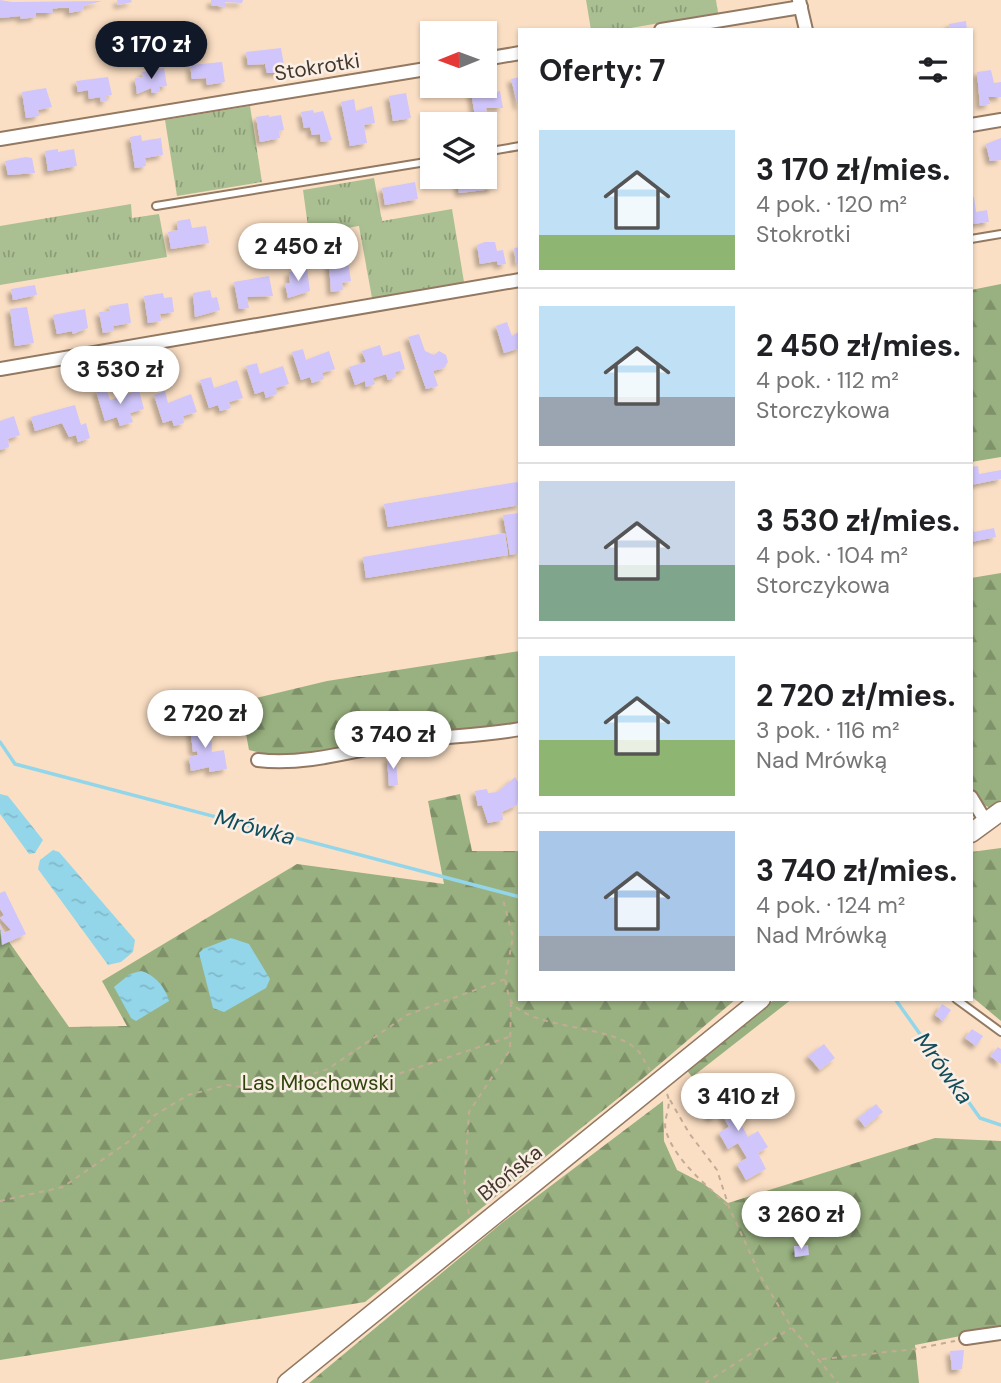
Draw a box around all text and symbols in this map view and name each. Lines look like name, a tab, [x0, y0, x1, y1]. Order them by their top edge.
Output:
north arrow	[420, 21, 497, 98]
map controls	[420, 21, 497, 189]
pin: 3 170 zł	[79, 22, 223, 81]
text: 3 170 zł	[111, 29, 191, 59]
street label: Stokrotki	[272, 46, 362, 88]
text: Oferty: 7	[539, 51, 665, 90]
icon: filters	[914, 51, 952, 89]
button: layers	[420, 112, 497, 189]
text: 3 170 zł/mies.	[756, 150, 950, 189]
icon: home	[595, 158, 679, 242]
text: 4 pok. · 120 m²	[756, 189, 907, 219]
text: Stokrotki	[756, 219, 851, 249]
pin: 2 450 zł	[226, 224, 370, 283]
text: 2 450 zł	[254, 231, 342, 261]
text: 2 450 zł/mies.	[756, 326, 961, 365]
icon: home	[595, 334, 679, 418]
pin: 3 530 zł	[48, 346, 192, 406]
text: 3 530 zł	[76, 354, 164, 384]
text: 4 pok. · 112 m²	[756, 365, 899, 395]
text: Storczykowa	[756, 395, 890, 425]
text: 3 530 zł/mies.	[756, 501, 960, 540]
icon: home	[595, 509, 679, 593]
text: 4 pok. · 104 m²	[756, 540, 908, 570]
text: Storczykowa	[756, 570, 890, 600]
text: 2 720 zł/mies.	[756, 676, 955, 715]
icon: home	[595, 684, 679, 768]
pin: 2 720 zł	[133, 690, 277, 750]
text: 2 720 zł	[163, 698, 247, 728]
pin: 3 740 zł	[321, 712, 465, 771]
text: 3 pok. · 116 m²	[756, 715, 900, 745]
text: 3 740 zł	[351, 719, 436, 749]
text: Nad Mrówką	[756, 745, 887, 775]
water label: Mrówka	[211, 802, 299, 852]
text: 3 740 zł/mies.	[756, 851, 957, 890]
icon: home	[595, 859, 679, 943]
text: 4 pok. · 124 m²	[756, 890, 905, 920]
text: Nad Mrówką	[756, 920, 887, 950]
water label: Mrówka	[908, 1026, 980, 1110]
park label: Las Młochowski	[242, 1069, 394, 1097]
pin: 3 410 zł	[666, 1074, 810, 1133]
text: 3 410 zł	[697, 1081, 779, 1111]
street label: Błońska	[472, 1139, 548, 1207]
pin: 3 260 zł	[729, 1192, 873, 1251]
text: 3 260 zł	[758, 1199, 844, 1229]

